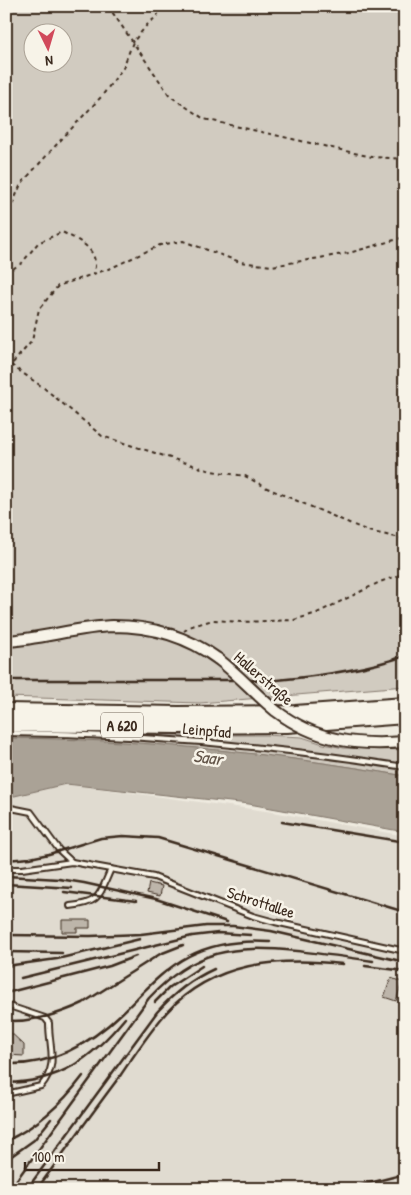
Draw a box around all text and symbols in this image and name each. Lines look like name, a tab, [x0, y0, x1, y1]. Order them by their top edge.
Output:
north arrow	[22, 22, 72, 72]
text: N	[44, 52, 54, 71]
street label: Hallerstraße	[230, 646, 299, 710]
road number: A 620	[101, 712, 143, 738]
street label: Leinpfad	[182, 717, 232, 743]
water label: Saar	[192, 743, 226, 771]
street label: Schrottallee	[224, 881, 298, 923]
scale bar	[25, 1140, 159, 1172]
text: 100 m	[32, 1146, 65, 1167]

